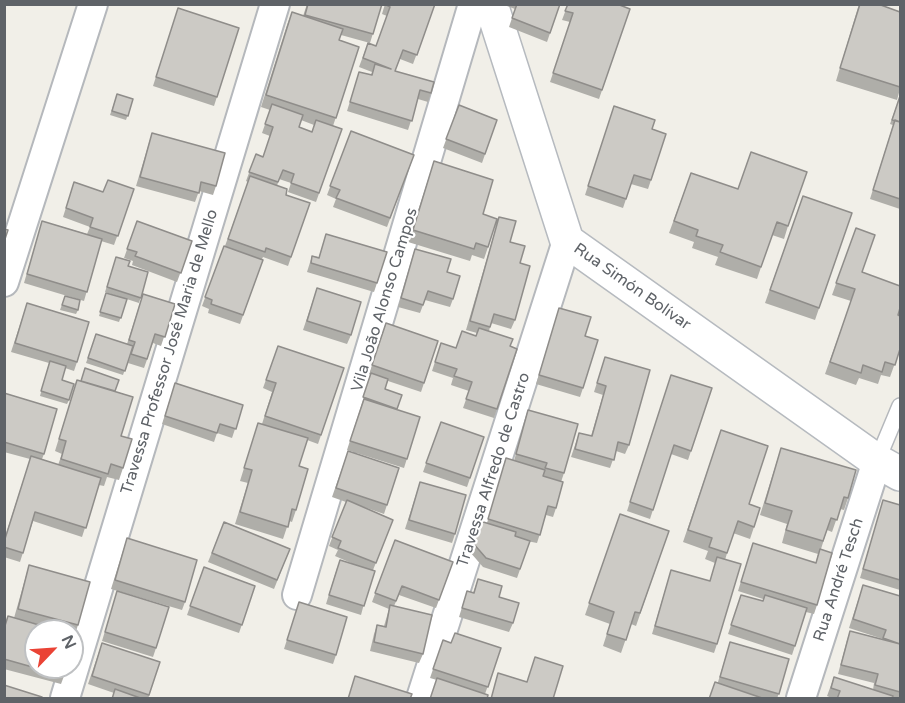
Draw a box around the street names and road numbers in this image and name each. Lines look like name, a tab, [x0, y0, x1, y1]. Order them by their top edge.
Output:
street label: Vila João Alonso Campos	[348, 206, 422, 394]
street label: Travessa Professor José Maria de Mello	[117, 207, 223, 497]
street label: Rua Simón Bolívar	[570, 239, 694, 335]
street label: Travessa Alfredo de Castro	[453, 370, 535, 570]
street label: Rua André Tesch	[810, 516, 868, 644]

